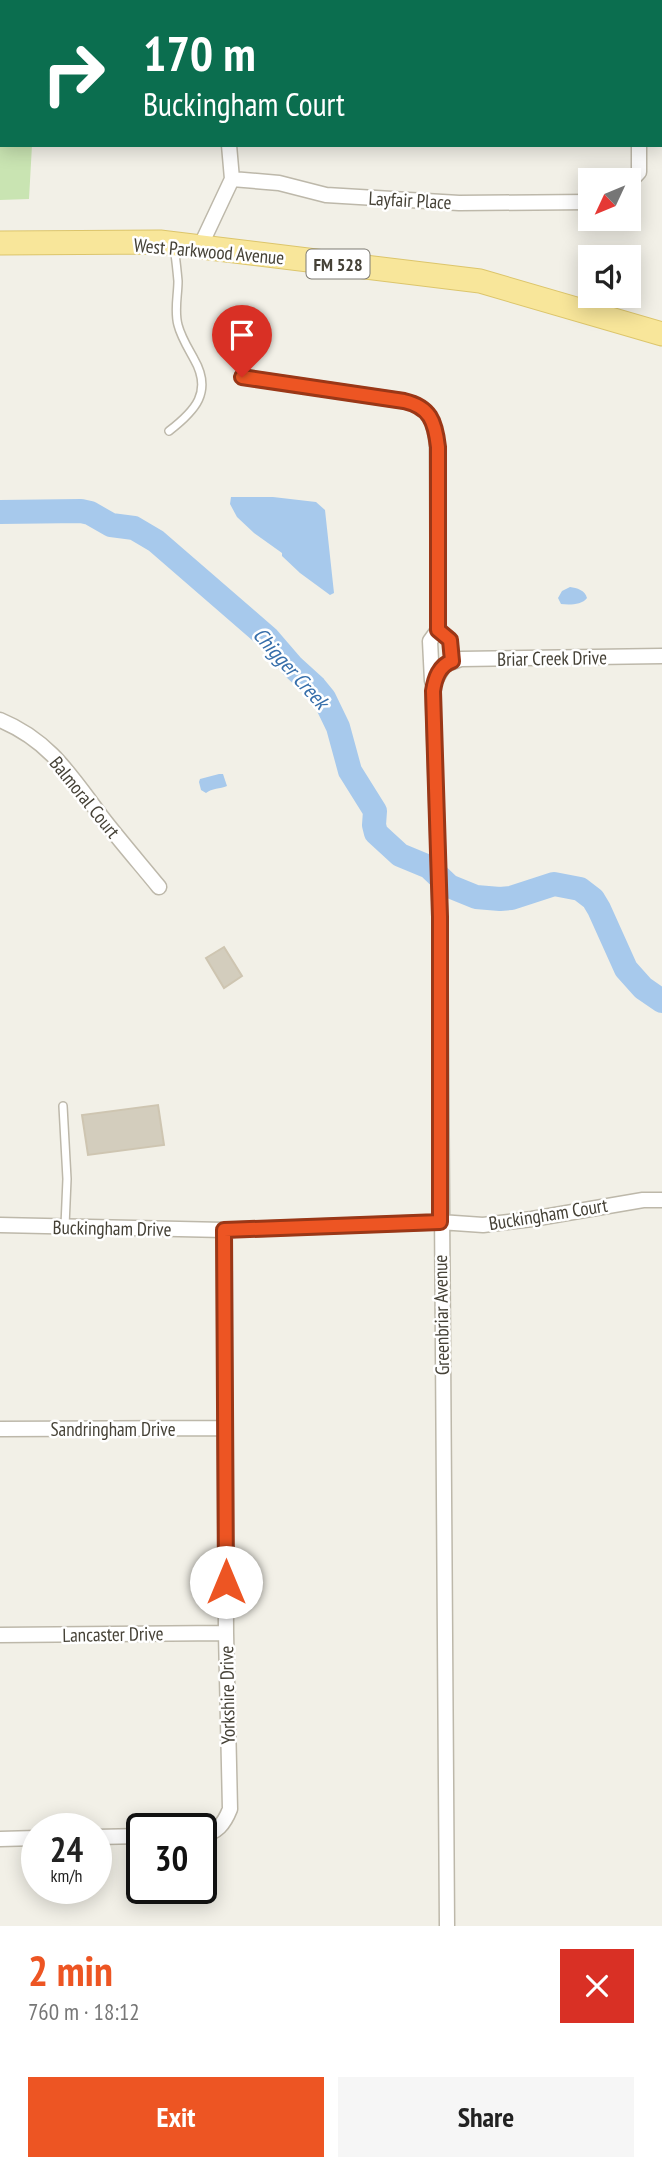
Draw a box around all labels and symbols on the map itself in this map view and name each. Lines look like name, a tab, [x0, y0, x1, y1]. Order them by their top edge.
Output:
north arrow	[578, 168, 640, 231]
street label: Layfair Place	[368, 186, 452, 214]
street label: West Parkwood Avenue	[133, 232, 285, 270]
road number: FM 528	[306, 250, 370, 278]
pin	[212, 305, 272, 377]
water label: Chigger Creek	[247, 621, 337, 717]
street label: Briar Creek Drive	[497, 645, 607, 671]
street label: Balmoral Court	[45, 751, 126, 843]
street label: Buckingham Court	[487, 1193, 610, 1235]
street label: Buckingham Drive	[52, 1215, 172, 1241]
street label: Greenbriar Avenue	[428, 1254, 454, 1375]
street label: Sandringham Drive	[50, 1417, 176, 1441]
position arrow	[189, 1545, 263, 1619]
street label: Lancaster Drive	[62, 1621, 164, 1647]
street label: Yorkshire Drive	[214, 1645, 240, 1744]
speed limit sign: 30	[126, 1813, 217, 1904]

